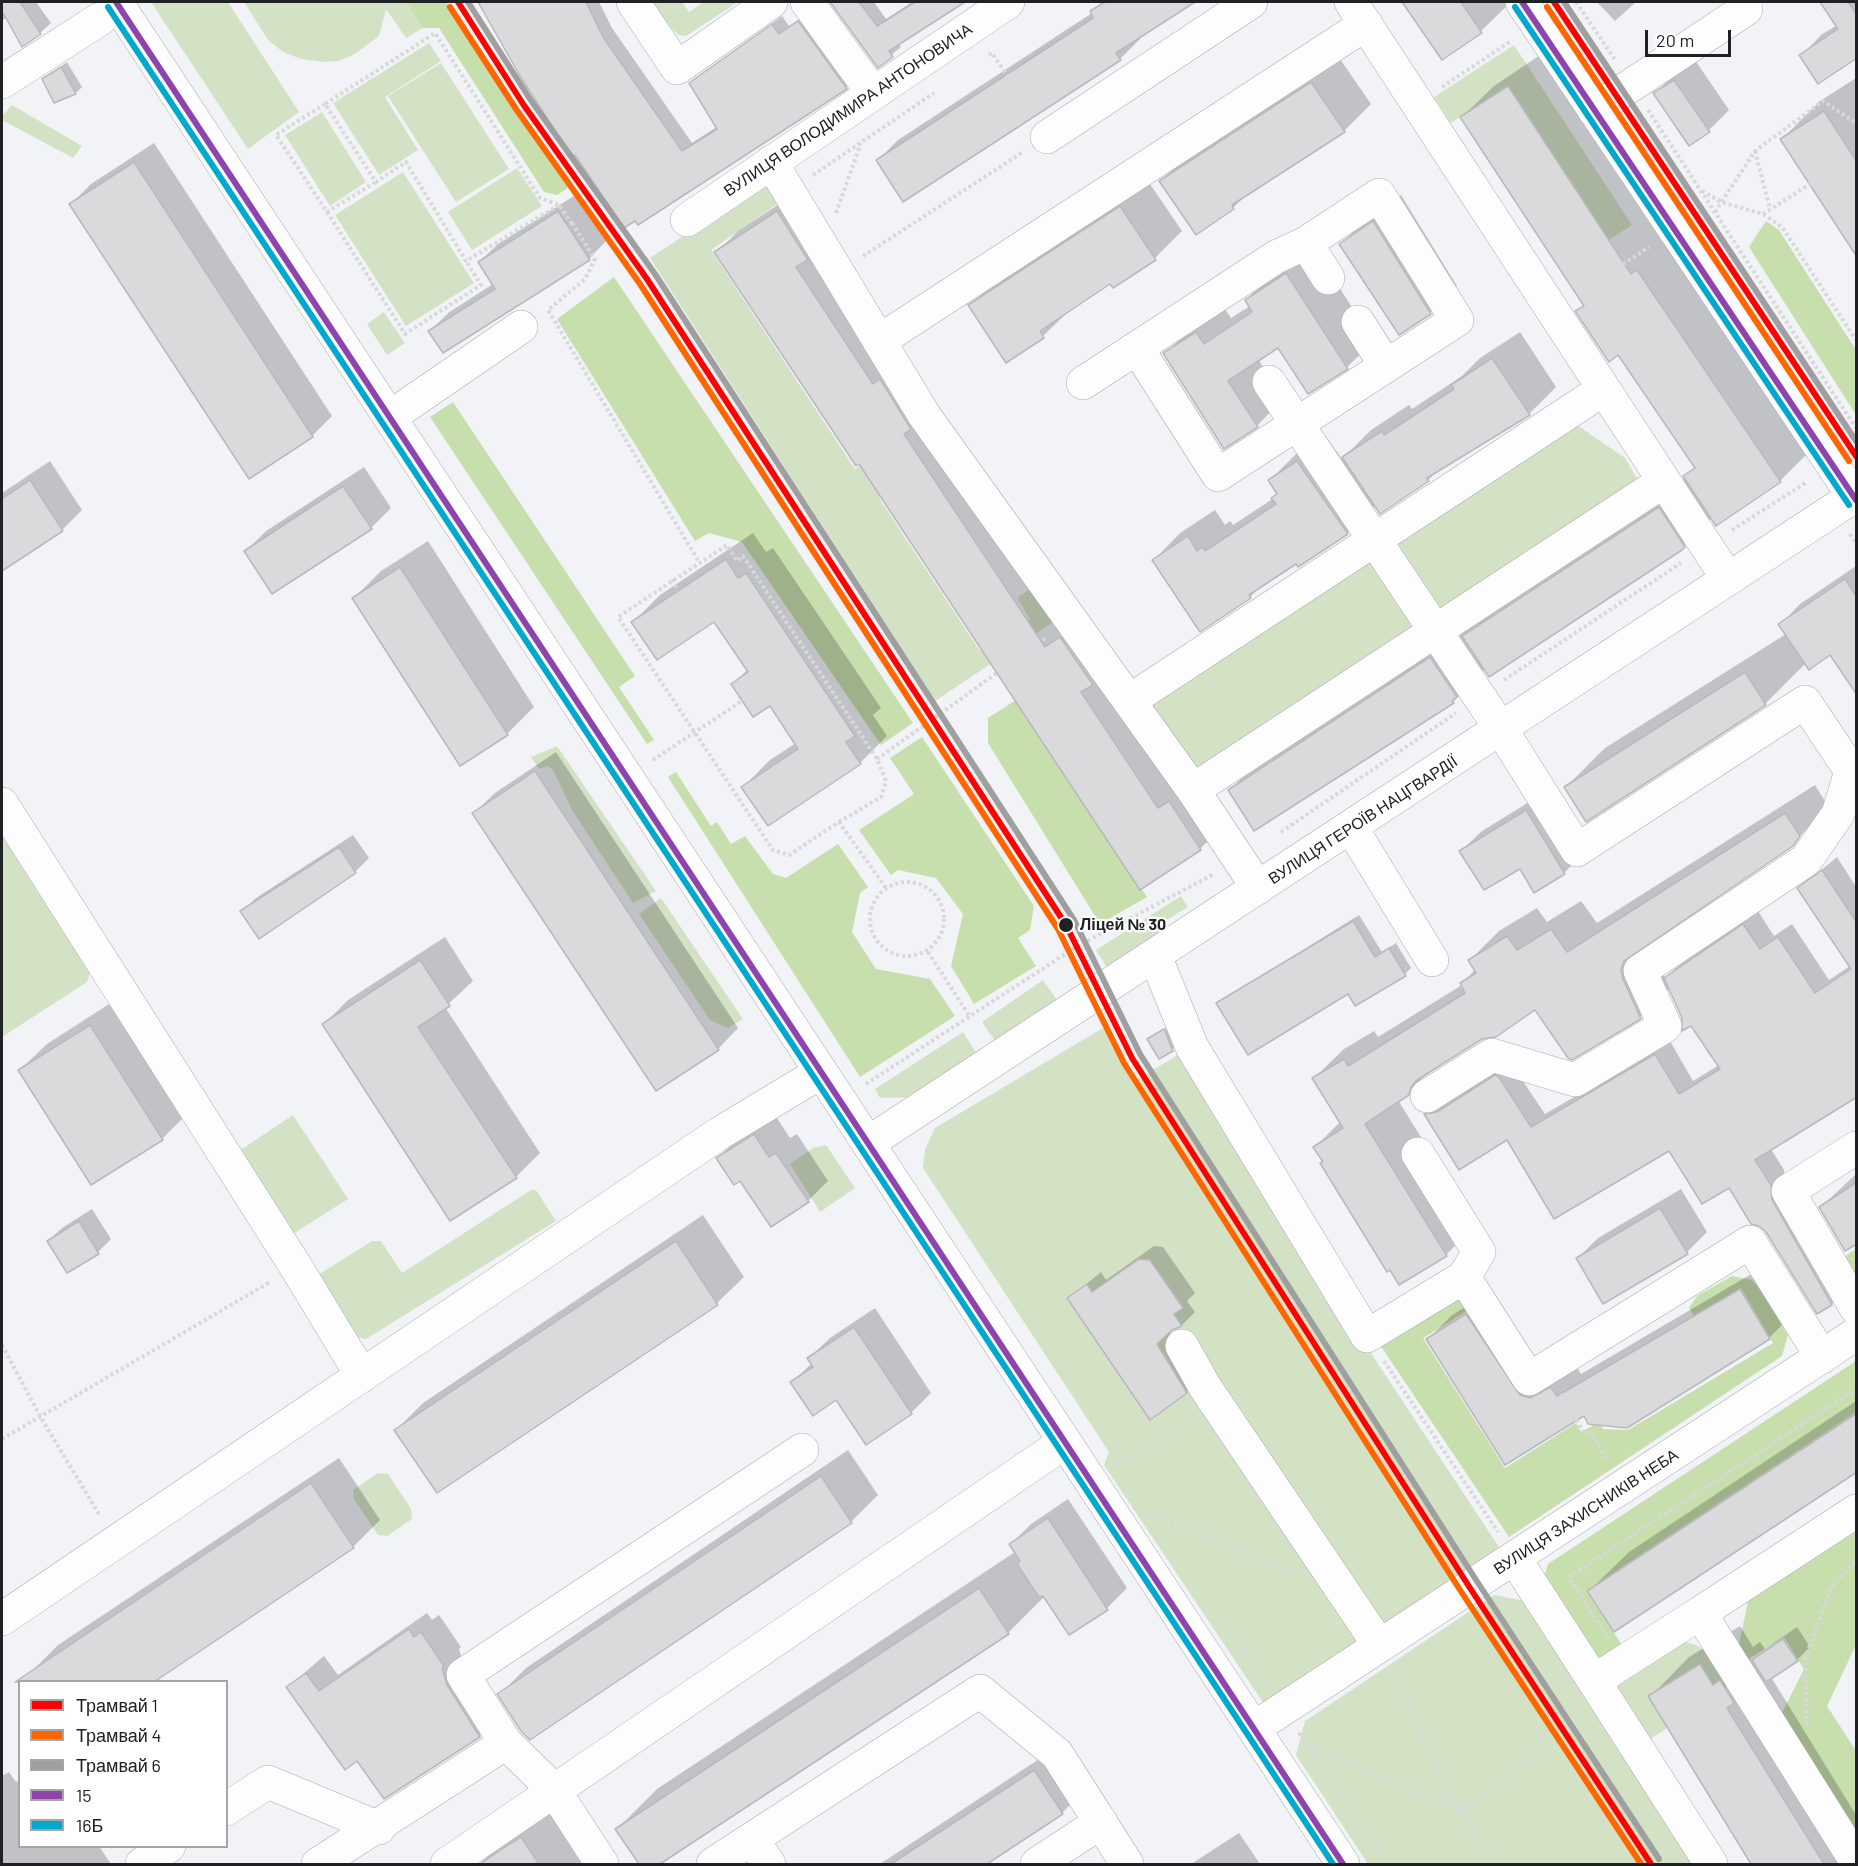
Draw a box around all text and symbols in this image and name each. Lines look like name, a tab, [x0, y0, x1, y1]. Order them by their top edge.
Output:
scale bar	[1648, 18, 1734, 56]
street label: ВУЛИЦЯ ВОЛОДИМИРА АНТОНОВИЧА	[720, 19, 976, 201]
text: 20 m	[1656, 29, 1694, 51]
street label: ВУЛИЦЯ ГЕРОЇВ НАЦГВАРДІЇ	[1265, 752, 1461, 888]
place label: Ліцей № 30	[1080, 915, 1166, 935]
marker: Ліцей № 30	[1057, 916, 1075, 934]
street label: ВУЛИЦЯ ЗАХИСНИКІВ НЕБА	[1490, 1445, 1682, 1579]
legend	[18, 1680, 228, 1848]
text: Трамвай 1	[76, 1694, 158, 1716]
text: Трамвай 4	[76, 1724, 161, 1746]
text: Трамвай 6	[76, 1754, 161, 1776]
text: 15	[76, 1784, 92, 1806]
text: 16Б	[76, 1814, 103, 1836]

